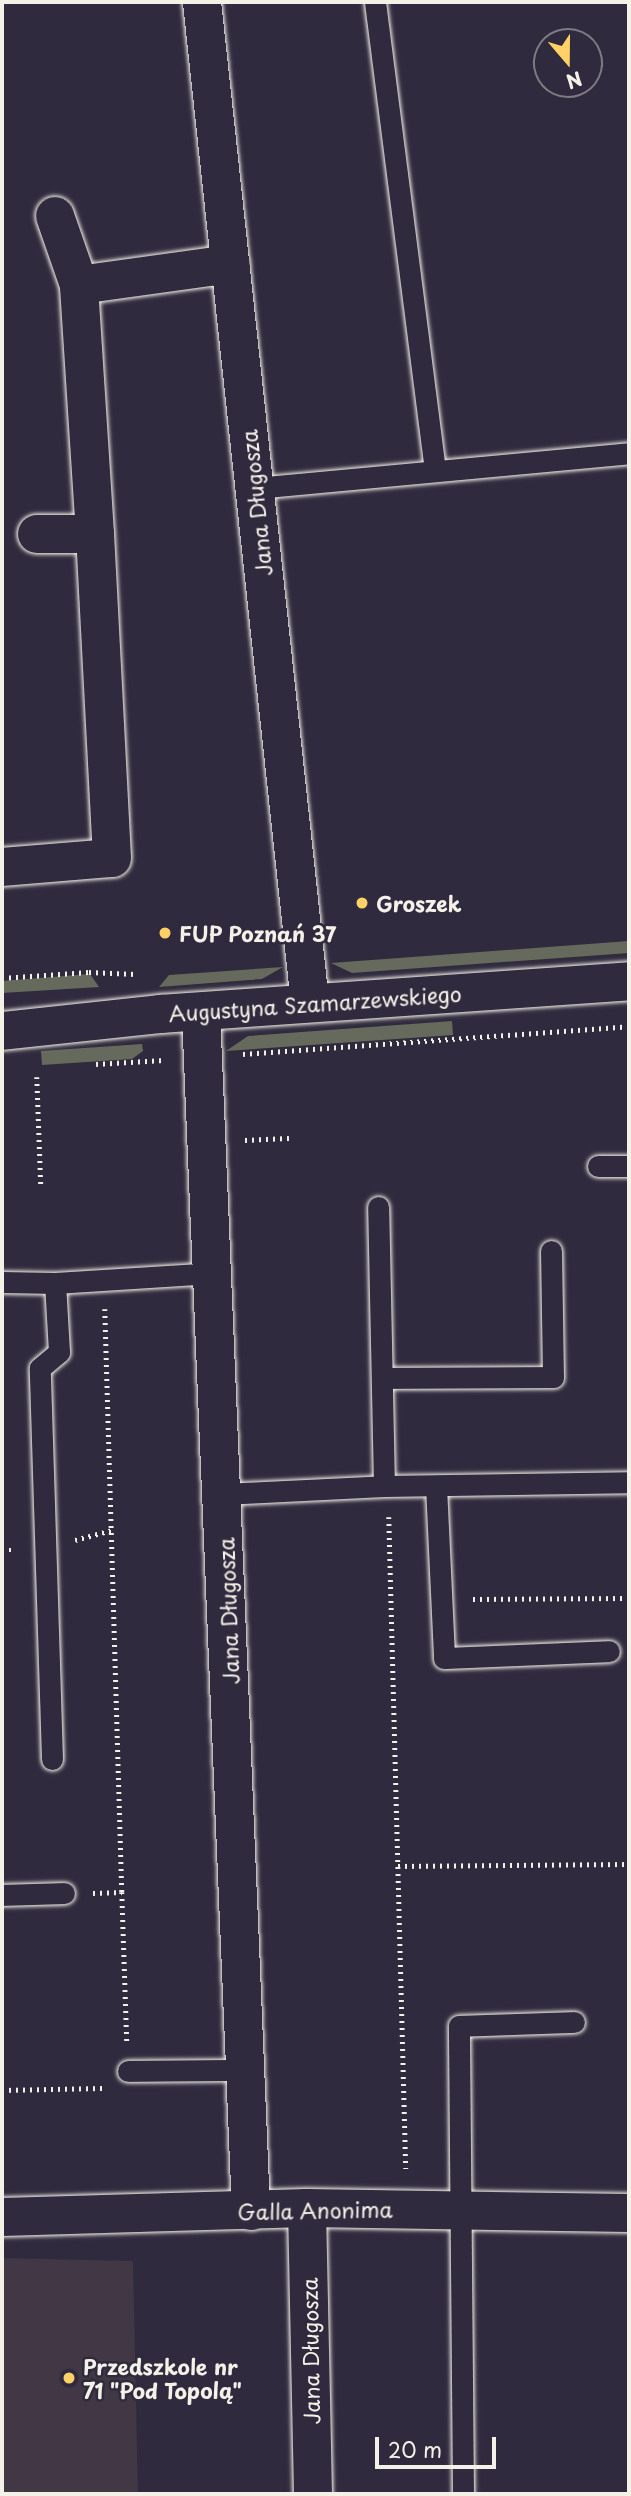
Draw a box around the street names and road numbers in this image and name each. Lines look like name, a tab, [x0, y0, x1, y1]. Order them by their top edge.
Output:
street label: Jana Długosza	[236, 429, 276, 577]
street label: Augustyna Szamarzewskiego	[168, 980, 462, 1026]
street label: Jana Długosza	[213, 1537, 243, 1685]
street label: Galla Anonima	[237, 2196, 393, 2224]
street label: Jana Długosza	[296, 2277, 324, 2425]

